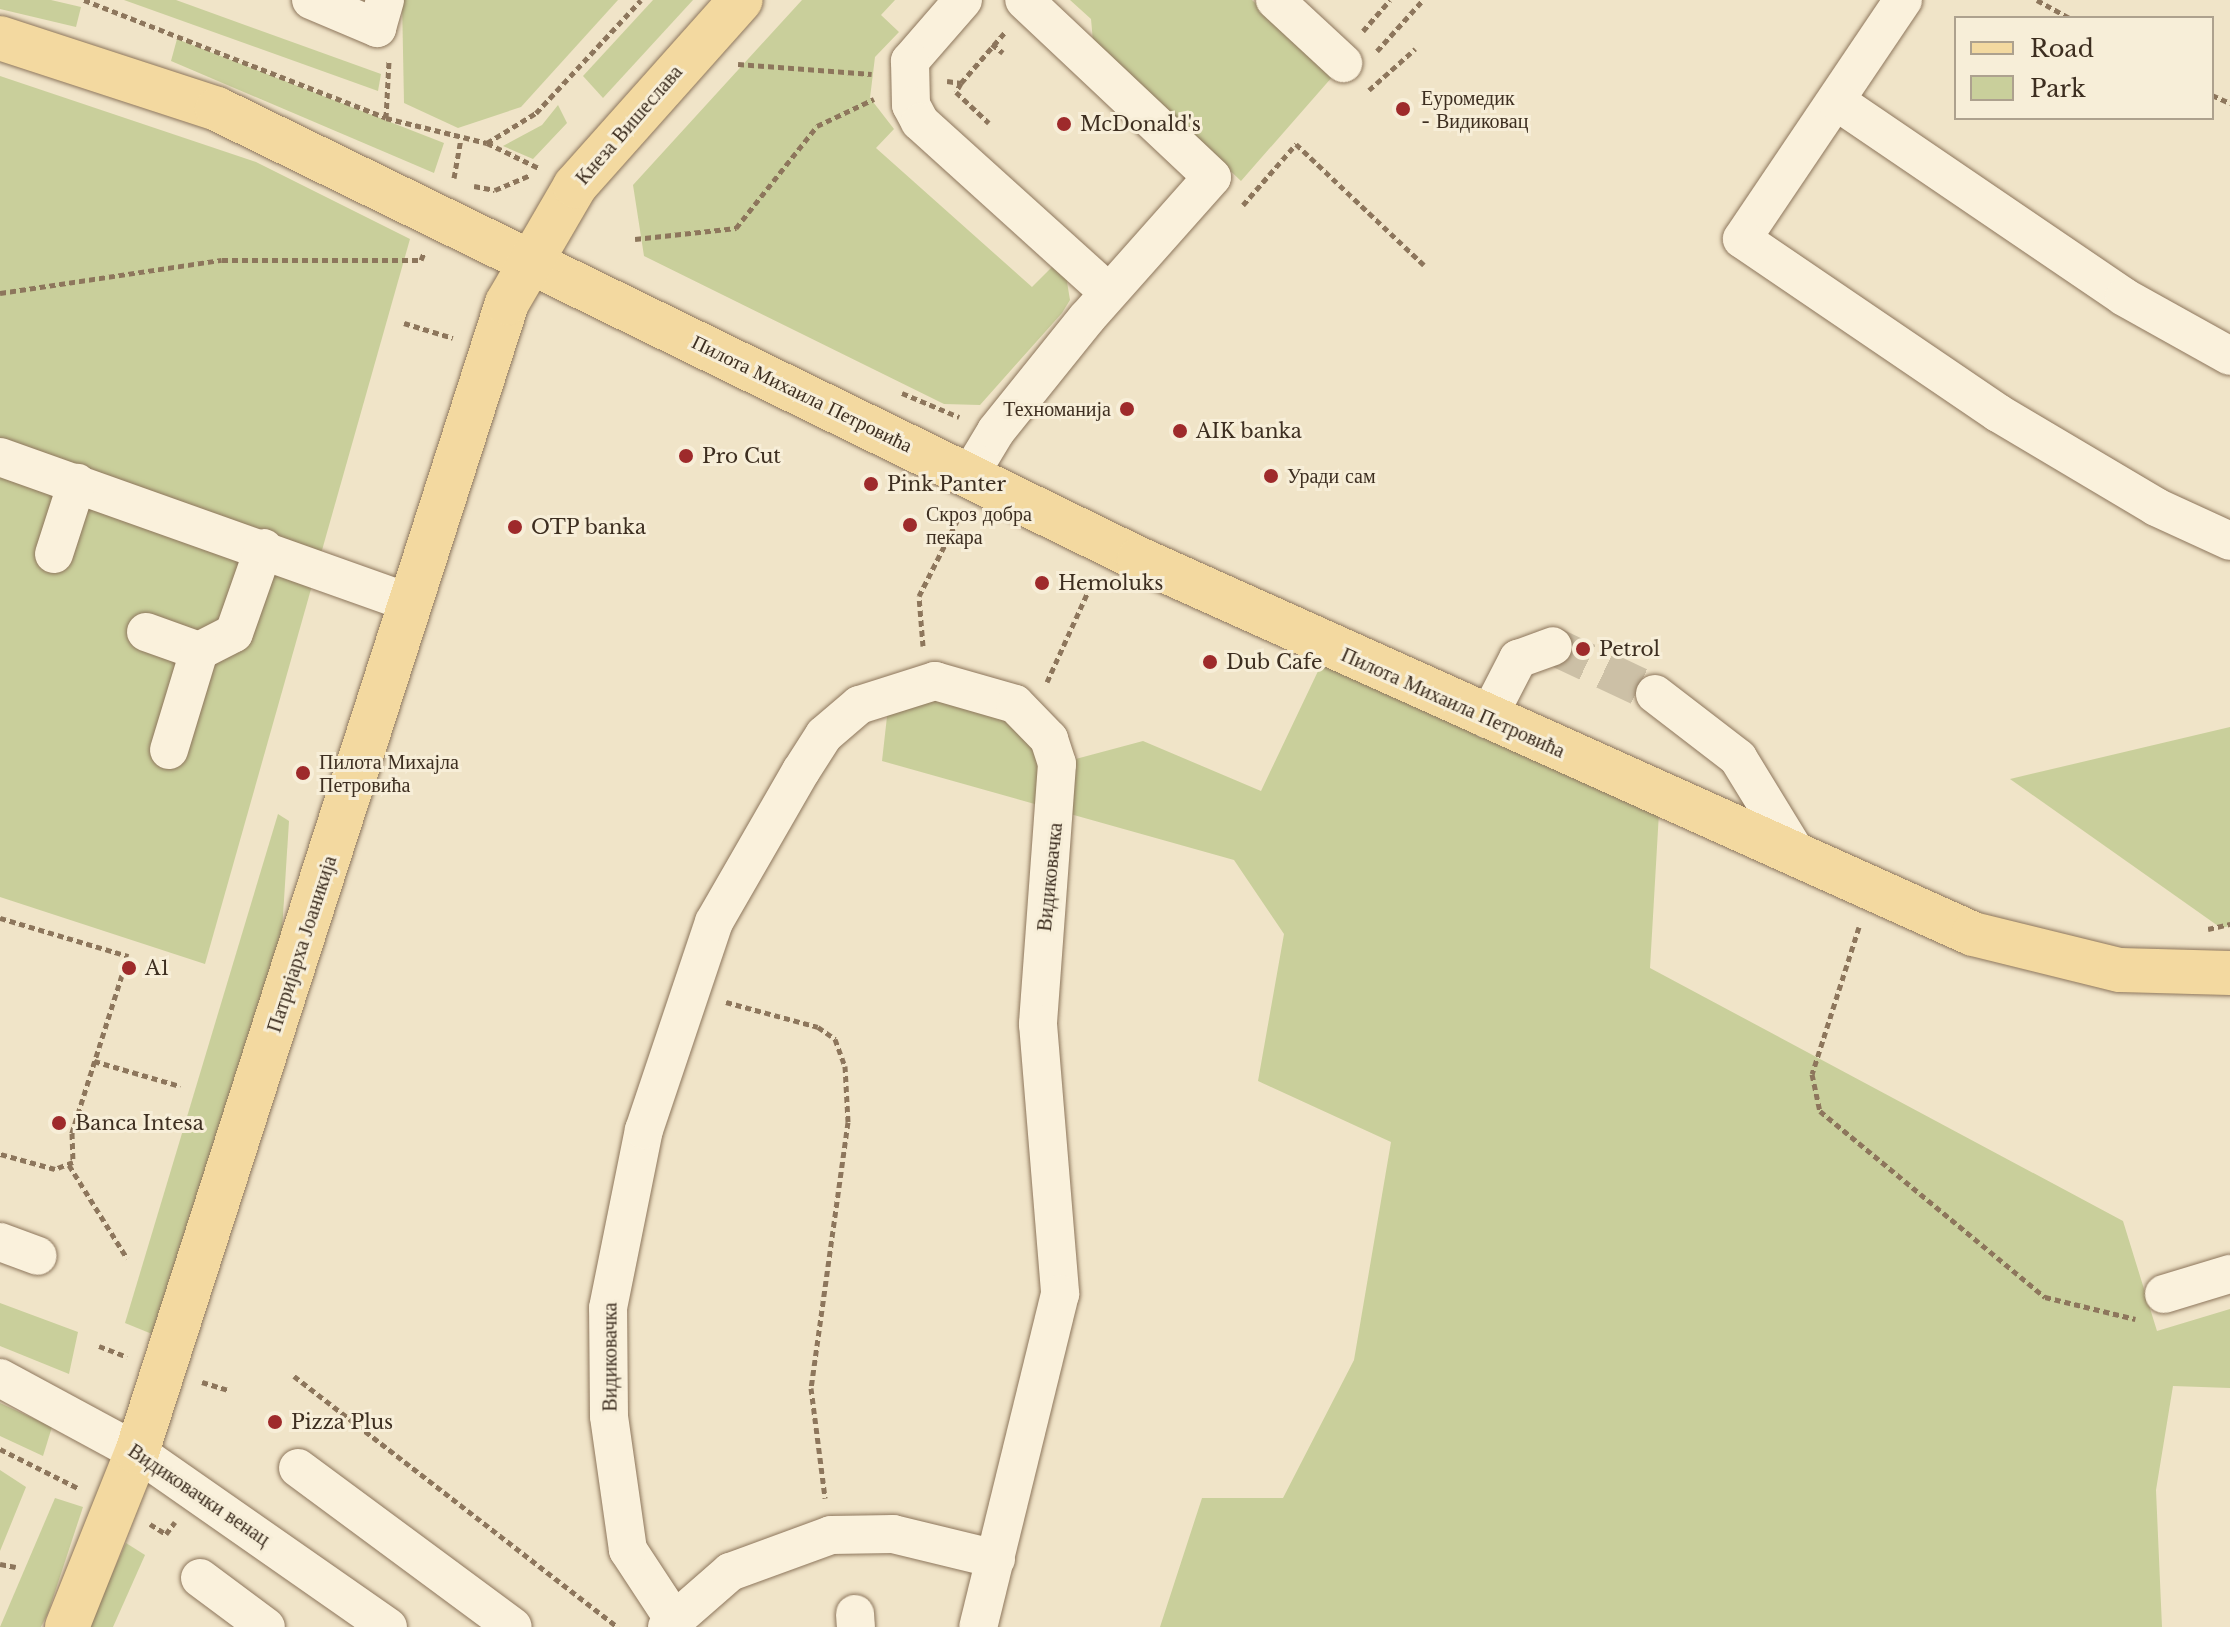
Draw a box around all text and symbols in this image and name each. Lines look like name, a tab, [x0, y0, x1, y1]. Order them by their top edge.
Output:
legend	[1954, 16, 2214, 120]
text: Road	[2030, 34, 2094, 63]
street label: Кнеза Вишеслава	[571, 60, 687, 190]
text: Park	[2030, 74, 2086, 103]
place label: Еуромедик - Видиковац	[1421, 86, 1528, 133]
marker: Еуромедик - Видиковац	[1392, 98, 1414, 120]
place label: McDonald's	[1080, 112, 1201, 136]
marker: McDonald's	[1055, 115, 1073, 133]
street label: Пилота Михаила Петровића	[688, 330, 916, 458]
place label: Техноманија	[1003, 397, 1111, 421]
marker: Техноманија	[1118, 400, 1136, 418]
place label: AIK banka	[1196, 419, 1302, 443]
marker: AIK banka	[1171, 422, 1189, 440]
place label: Pro Cut	[702, 444, 781, 468]
marker: Pro Cut	[677, 447, 695, 465]
place label: Уради сам	[1287, 464, 1376, 488]
marker: Уради сам	[1262, 467, 1280, 485]
place label: Pink Panter	[887, 472, 1006, 496]
marker: Pink Panter	[862, 475, 880, 493]
place label: Скроз добра пекара	[926, 502, 1032, 549]
place label: OTP banka	[531, 515, 647, 539]
marker: Скроз добра пекара	[901, 516, 919, 534]
marker: OTP banka	[506, 518, 524, 536]
place label: Hemoluks	[1058, 571, 1163, 595]
marker: Hemoluks	[1033, 574, 1051, 592]
place label: Petrol	[1599, 637, 1660, 661]
marker: Petrol	[1574, 640, 1592, 658]
street label: Пилота Михаила Петровића	[1337, 643, 1569, 763]
place label: Dub Cafe	[1226, 650, 1322, 674]
marker: Dub Cafe	[1201, 653, 1219, 671]
place label: Пилота Михајла Петровића	[319, 750, 459, 797]
marker: Пилота Михајла Петровића	[294, 764, 312, 782]
street label: Видиковачка	[1032, 821, 1068, 933]
street label: Патријарха Јоаникија	[262, 853, 342, 1035]
place label: A1	[145, 956, 169, 980]
marker: A1	[120, 959, 138, 977]
place label: Banca Intesa	[75, 1111, 204, 1135]
marker: Banca Intesa	[50, 1114, 68, 1132]
street label: Видиковачка	[598, 1302, 622, 1412]
place label: Pizza Plus	[291, 1410, 393, 1434]
marker: Pizza Plus	[266, 1413, 284, 1431]
street label: Видиковачки венац	[124, 1439, 274, 1551]

